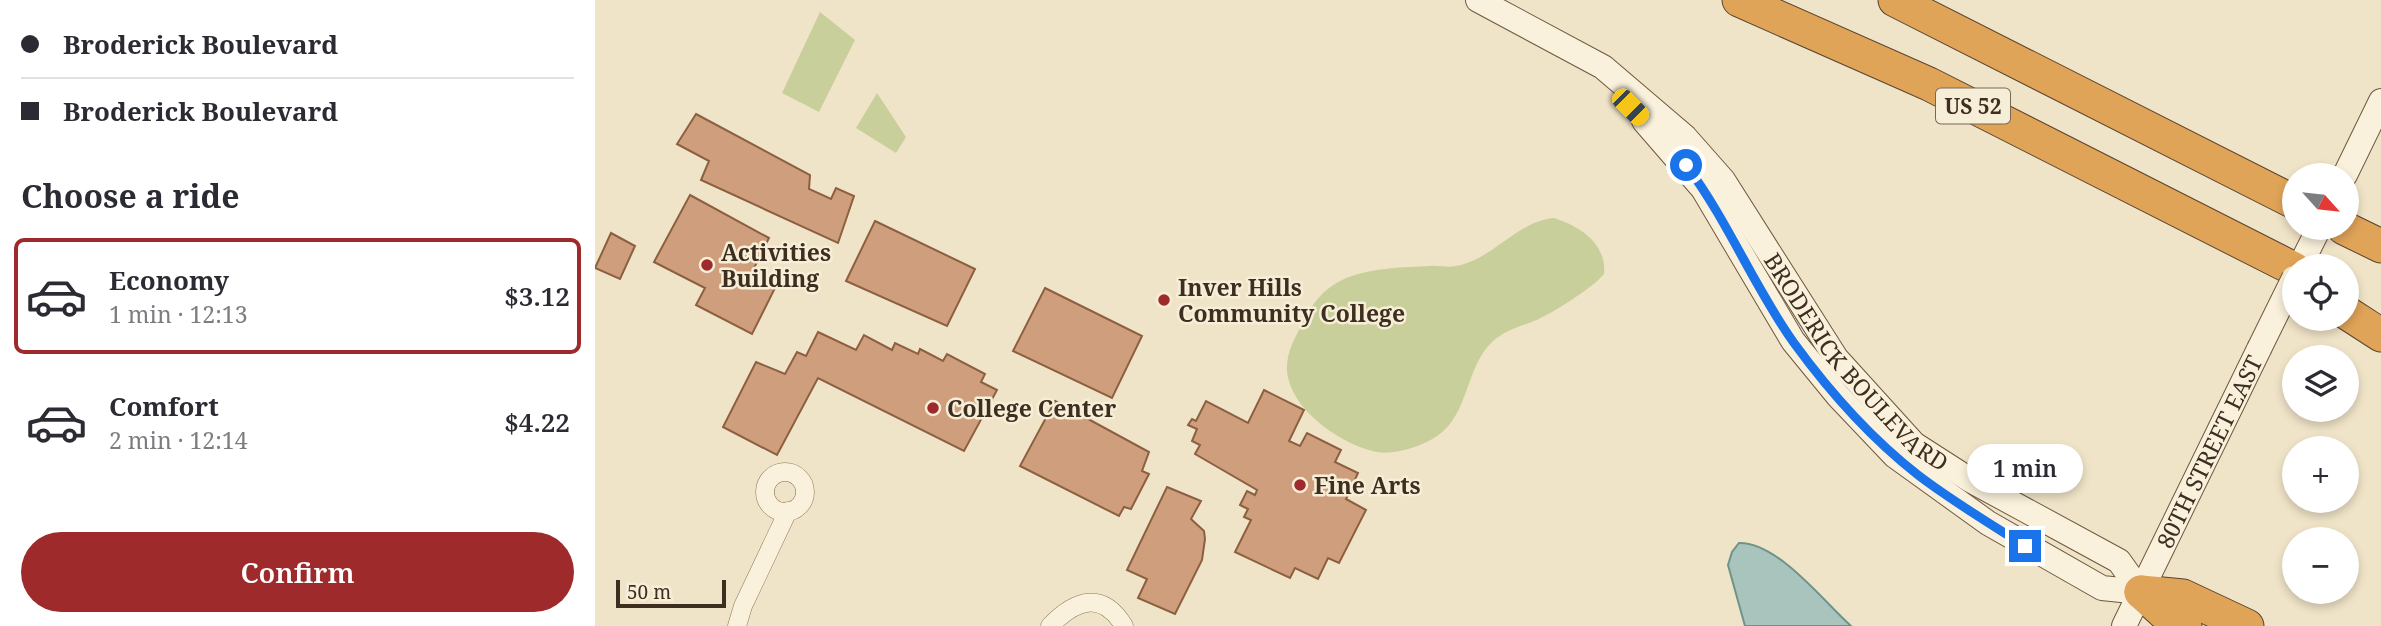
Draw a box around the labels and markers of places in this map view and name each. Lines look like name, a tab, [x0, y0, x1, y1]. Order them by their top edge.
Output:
place label: Activities Building	[721, 236, 831, 294]
marker: Activities Building	[699, 257, 715, 273]
place label: Inver Hills Community College	[1178, 271, 1405, 329]
marker: Inver Hills Community College	[1156, 292, 1172, 308]
place label: College Center	[947, 392, 1116, 424]
marker: College Center	[925, 400, 941, 416]
place label: Fine Arts	[1314, 469, 1421, 501]
marker: Fine Arts	[1292, 477, 1308, 493]

